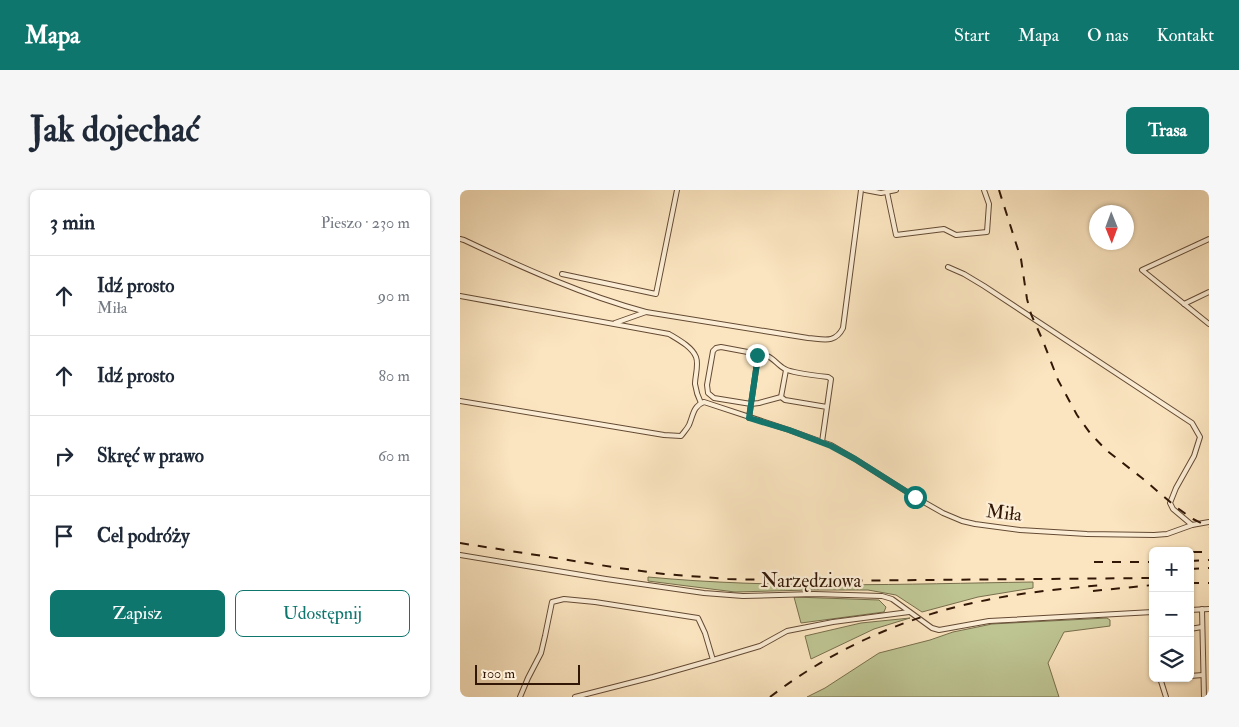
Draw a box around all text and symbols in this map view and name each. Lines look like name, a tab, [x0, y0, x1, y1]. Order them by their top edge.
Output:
text: Mapa	[25, 20, 80, 51]
text: Start	[954, 24, 990, 47]
text: Mapa	[1018, 24, 1059, 47]
text: O nas	[1087, 24, 1128, 47]
text: Kontakt	[1156, 24, 1214, 47]
button: Trasa	[1126, 107, 1209, 154]
text: Jak dojechać	[30, 108, 200, 152]
north arrow	[1089, 205, 1134, 250]
text: 3 min	[50, 209, 95, 236]
text: Pieszo · 230 m	[321, 213, 410, 233]
text: Idź prosto	[97, 274, 174, 298]
icon: ahead	[50, 282, 78, 310]
text: 90 m	[378, 286, 410, 306]
text: Miła	[97, 298, 127, 318]
route end	[746, 344, 769, 367]
icon: ahead	[50, 362, 78, 390]
text: Idź prosto	[97, 364, 174, 388]
text: 80 m	[379, 366, 410, 386]
icon: right	[50, 442, 78, 470]
text: Skręć w prawo	[97, 444, 204, 468]
text: 60 m	[378, 446, 410, 466]
route start	[904, 486, 927, 509]
street label: Miła	[985, 499, 1023, 527]
icon: arrive	[50, 522, 78, 550]
text: Cel podróży	[97, 524, 190, 548]
map controls	[1149, 547, 1194, 682]
button: +	[1149, 547, 1194, 592]
street label: Narzędziowa	[761, 569, 861, 593]
button: Zapisz	[50, 590, 225, 637]
button: Udostępnij	[235, 590, 410, 637]
button: −	[1149, 592, 1194, 637]
button: layers	[1149, 637, 1194, 682]
scale bar	[475, 662, 580, 685]
text: 100 m	[482, 665, 515, 682]

